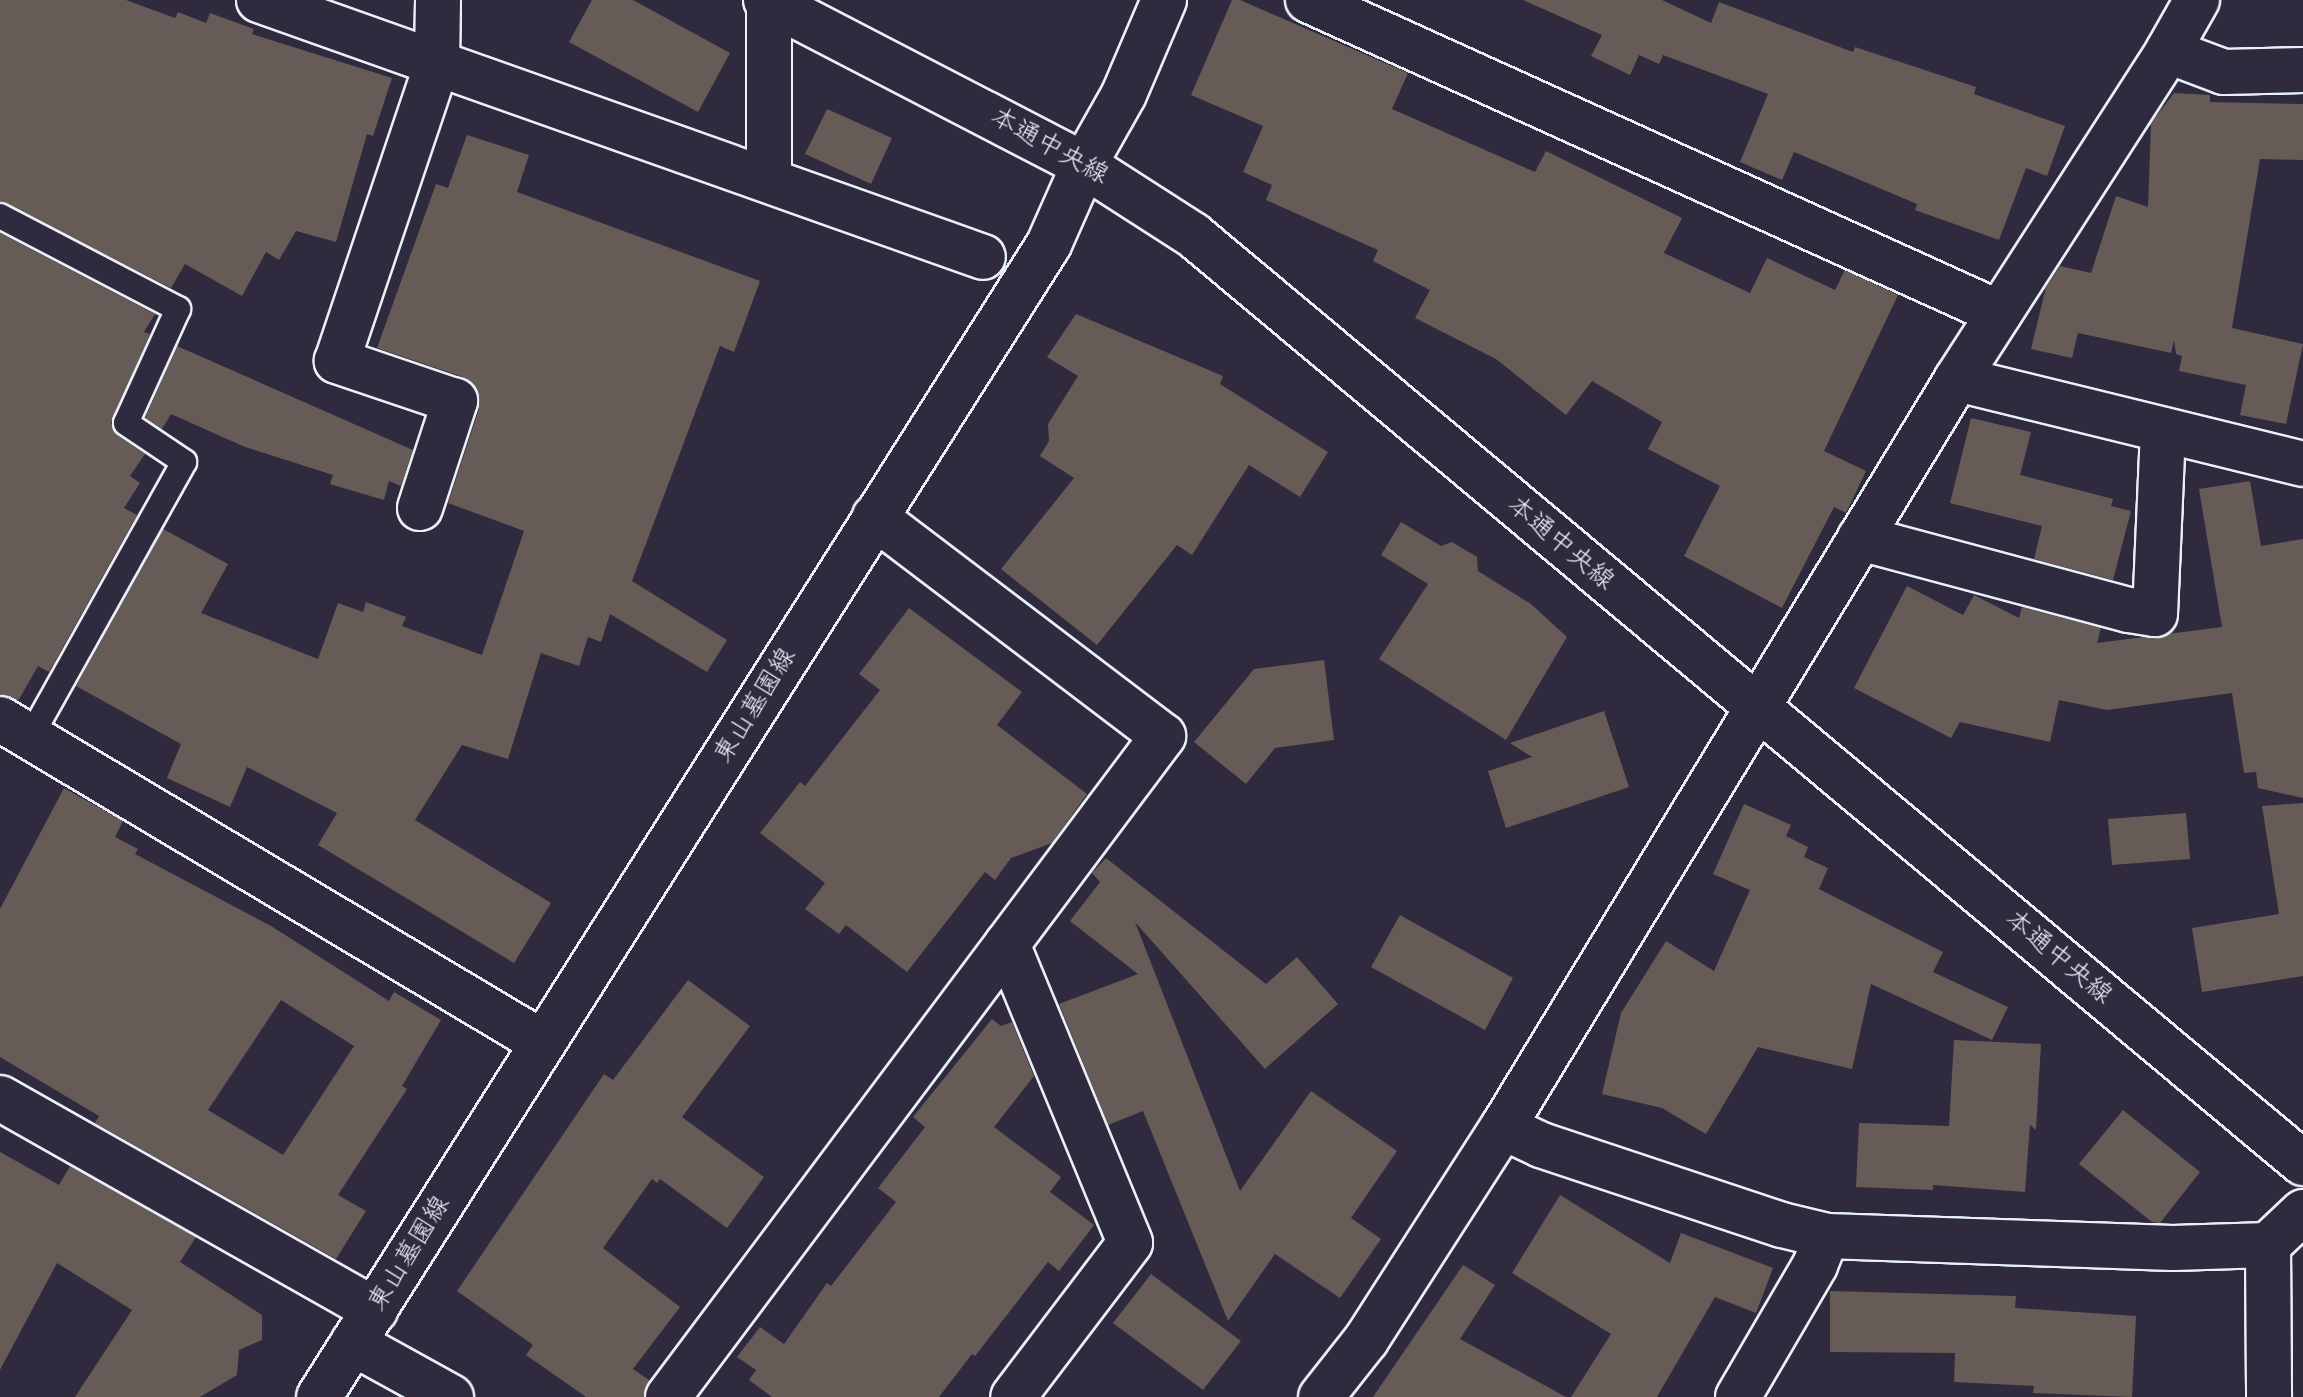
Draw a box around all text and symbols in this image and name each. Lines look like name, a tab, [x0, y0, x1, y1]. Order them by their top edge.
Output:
street label: 本通中央線	[985, 102, 1113, 192]
street label: 本通中央線	[1500, 490, 1620, 598]
street label: 東山墓園線	[708, 643, 804, 769]
street label: 本通中央線	[1998, 904, 2118, 1012]
street label: 東山墓園線	[362, 1191, 458, 1317]

